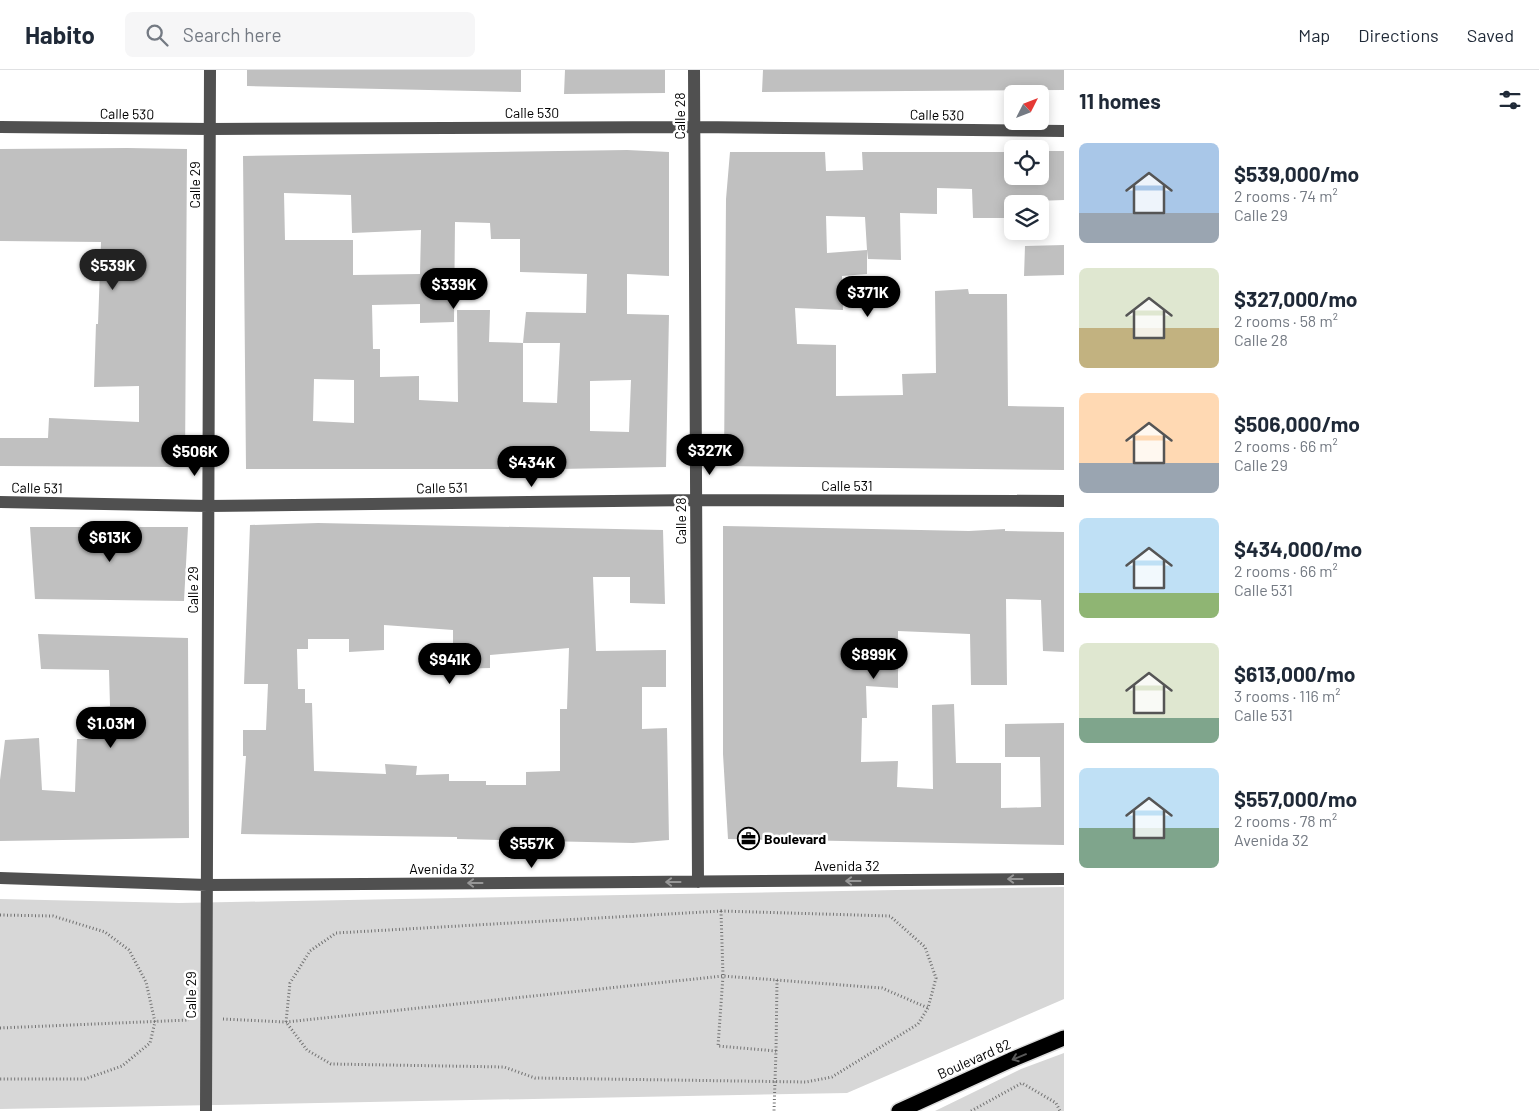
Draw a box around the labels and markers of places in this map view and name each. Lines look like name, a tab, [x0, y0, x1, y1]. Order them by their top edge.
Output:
pin: $539K	[78, 248, 148, 291]
pin: $339K	[419, 268, 489, 310]
pin: $371K	[833, 276, 903, 318]
pin: $506K	[160, 434, 230, 477]
pin: $327K	[675, 434, 745, 476]
pin: $434K	[497, 446, 567, 488]
pin: $613K	[75, 520, 145, 563]
pin: $899K	[839, 638, 909, 680]
pin: $941K	[415, 642, 485, 685]
pin: $1.03M	[70, 706, 152, 749]
pin: $557K	[497, 826, 567, 869]
office icon: Boulevard	[736, 827, 760, 851]
place label: Boulevard	[764, 830, 826, 847]

